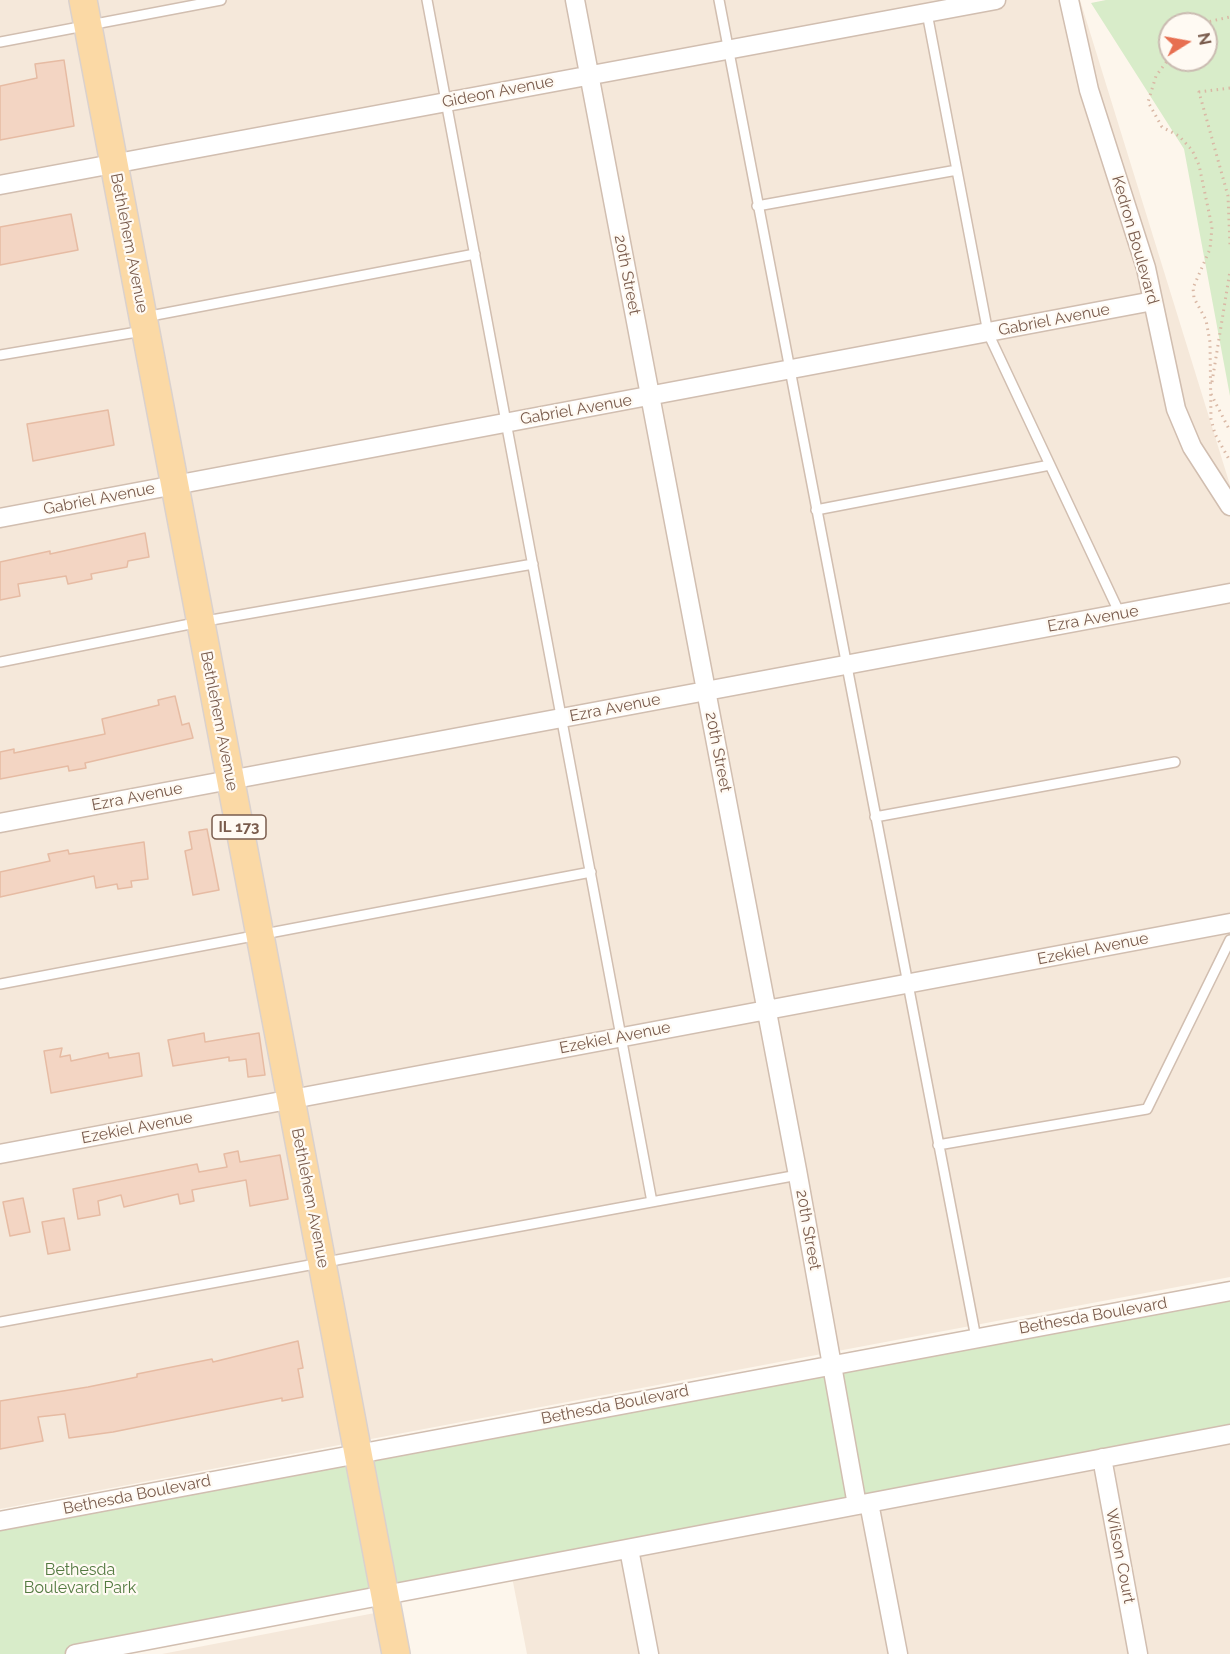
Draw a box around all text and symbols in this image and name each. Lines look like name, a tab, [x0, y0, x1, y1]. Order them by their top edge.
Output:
north arrow	[1158, 12, 1218, 72]
text: N	[1194, 31, 1215, 47]
street label: Gideon Avenue	[441, 72, 555, 112]
street label: Bethlehem Avenue	[106, 171, 152, 315]
street label: Kedron Boulevard	[1107, 173, 1163, 307]
street label: 20th Street	[610, 233, 644, 317]
street label: Gabriel Avenue	[997, 300, 1111, 340]
street label: Gabriel Avenue	[519, 391, 633, 429]
street label: Gabriel Avenue	[42, 479, 156, 519]
street label: Ezra Avenue	[1046, 602, 1140, 636]
street label: Bethlehem Avenue	[196, 649, 242, 793]
street label: Ezra Avenue	[568, 690, 662, 726]
street label: 20th Street	[701, 710, 735, 794]
street label: Ezra Avenue	[90, 779, 184, 815]
road number: IL 173	[212, 815, 266, 839]
street label: Ezekiel Avenue	[1036, 929, 1150, 969]
street label: Ezekiel Avenue	[558, 1018, 672, 1058]
street label: Ezekiel Avenue	[80, 1108, 194, 1148]
street label: Bethlehem Avenue	[287, 1126, 333, 1270]
street label: 20th Street	[791, 1188, 825, 1272]
street label: Bethesda Boulevard	[1017, 1294, 1169, 1338]
street label: Bethesda Boulevard	[539, 1381, 691, 1429]
street label: Bethesda Boulevard	[61, 1471, 213, 1519]
street label: Wilson Court	[1101, 1507, 1139, 1605]
park label: Bethesda Boulevard Park	[24, 1560, 136, 1598]

